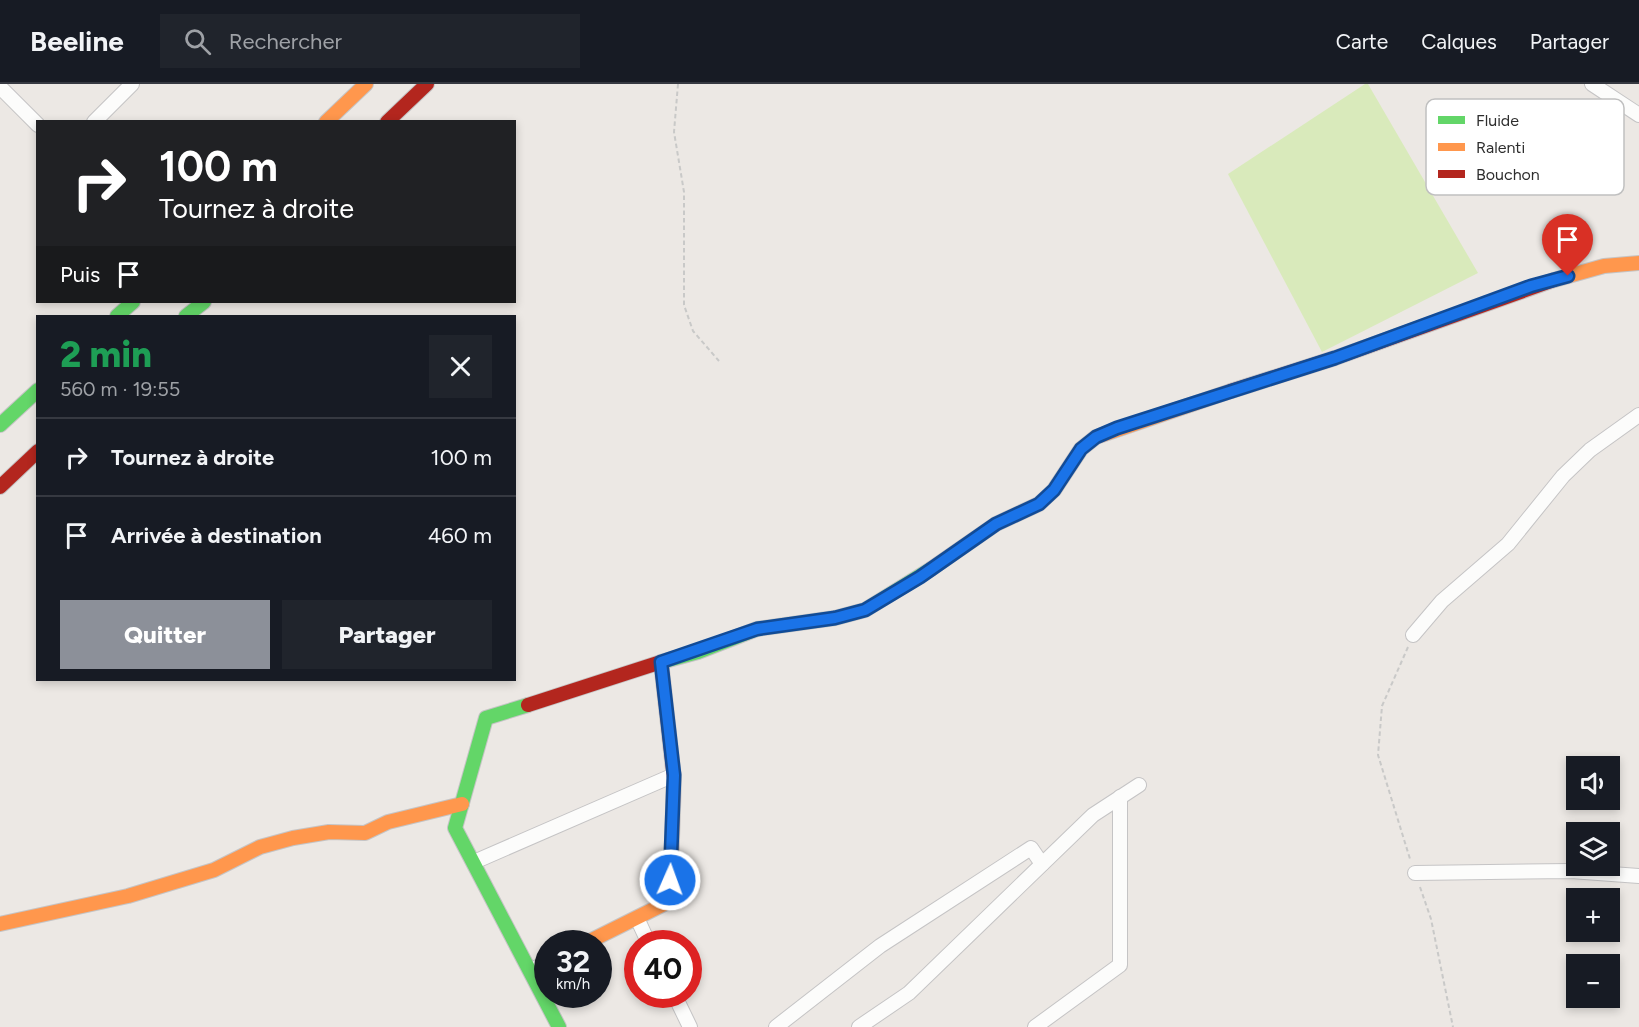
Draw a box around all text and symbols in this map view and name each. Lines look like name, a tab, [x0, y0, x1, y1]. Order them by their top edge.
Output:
search box	[160, 14, 580, 68]
text: Beeline	[30, 24, 124, 58]
icon: search	[181, 25, 214, 58]
text: Rechercher	[229, 28, 342, 55]
text: Carte	[1336, 29, 1388, 54]
text: Calques	[1421, 29, 1497, 54]
text: Partager	[1530, 29, 1609, 54]
legend	[1426, 99, 1624, 195]
text: Fluide	[1476, 111, 1519, 130]
text: Ralenti	[1476, 138, 1525, 157]
text: 100 m	[159, 141, 278, 192]
icon: right	[60, 144, 138, 222]
text: Bouchon	[1476, 165, 1540, 184]
text: Tournez à droite	[159, 192, 354, 225]
pin	[1542, 214, 1593, 276]
icon: arrive	[1551, 223, 1584, 256]
icon: arrive	[112, 258, 145, 291]
text: Puis	[60, 261, 100, 288]
text: 2 min	[60, 333, 152, 376]
button: close	[429, 335, 492, 398]
text: 560 m · 19:55	[60, 377, 180, 401]
icon: right	[60, 441, 93, 474]
text: Tournez à droite	[111, 444, 274, 471]
text: 100 m	[431, 444, 492, 471]
icon: arrive	[60, 519, 93, 552]
text: Arrivée à destination	[111, 522, 322, 549]
text: 460 m	[428, 522, 492, 549]
button: Quitter	[60, 600, 270, 669]
button: Partager	[282, 600, 492, 669]
map controls	[1566, 756, 1620, 1008]
button: sound	[1566, 756, 1620, 810]
button: layers	[1566, 822, 1620, 876]
position arrow	[638, 848, 702, 912]
button: +	[1566, 888, 1620, 942]
speed limit sign: 40	[624, 930, 702, 1008]
text: 32	[556, 943, 590, 980]
button: −	[1566, 954, 1620, 1008]
text: km/h	[556, 975, 590, 993]

